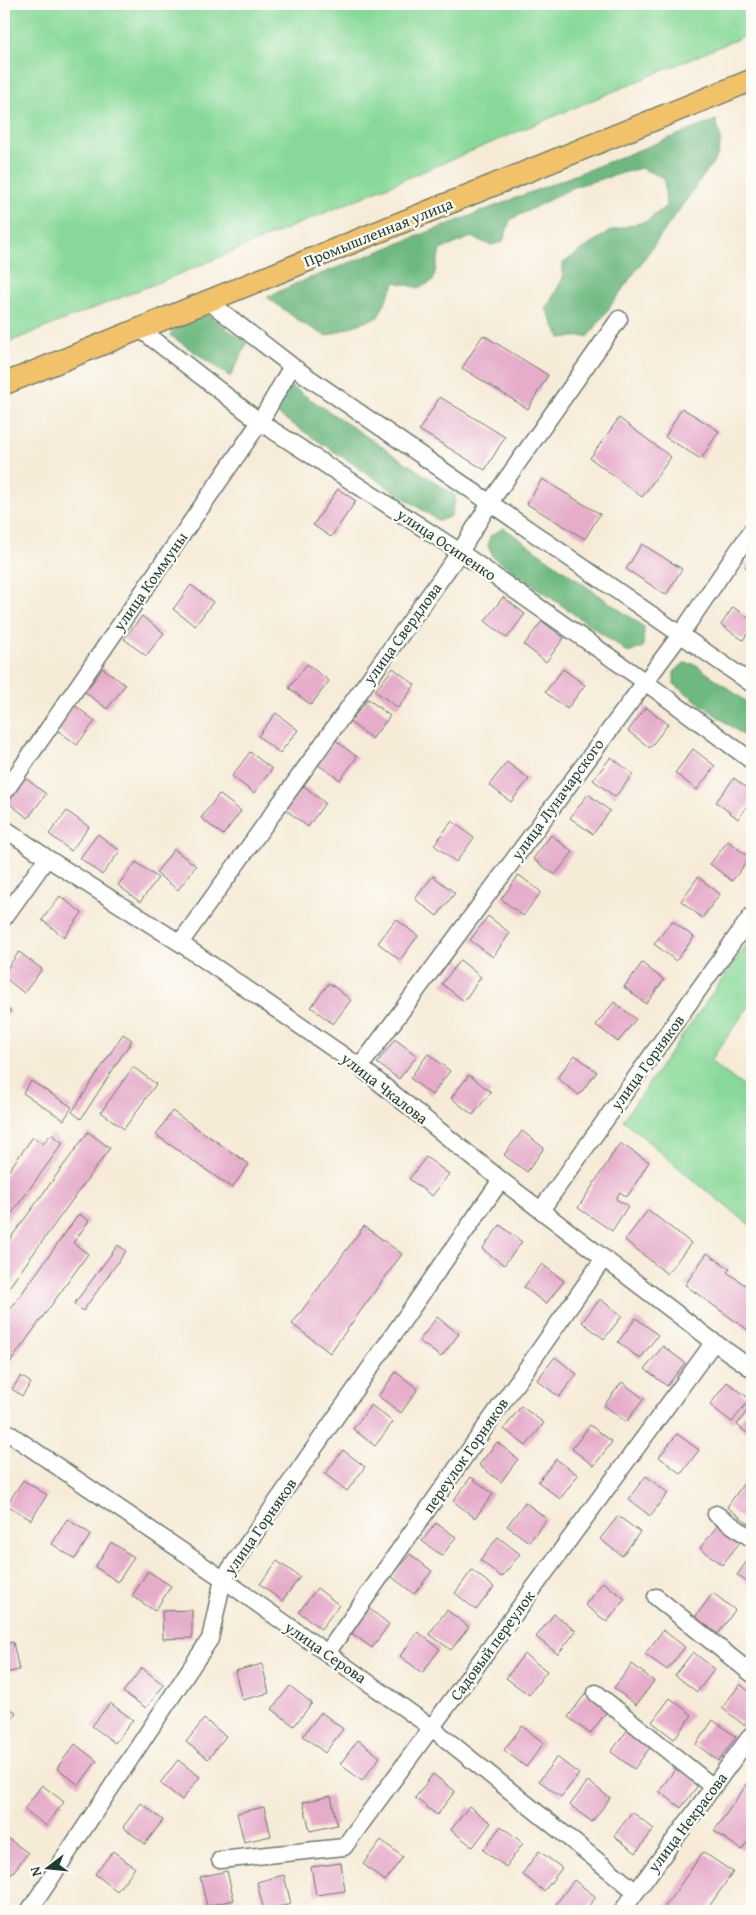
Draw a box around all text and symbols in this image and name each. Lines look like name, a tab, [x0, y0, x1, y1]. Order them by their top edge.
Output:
street label: Промышленная улица	[300, 191, 457, 273]
street label: улица Осипенко	[392, 501, 502, 586]
street label: улица Коммуны	[106, 527, 193, 636]
street label: улица Свердлова	[356, 577, 447, 690]
street label: улица Луначарского	[504, 733, 609, 866]
street label: улица Горняков	[603, 1009, 690, 1116]
street label: улица Чкалова	[336, 1046, 434, 1130]
street label: переулок Горняков	[416, 1392, 514, 1518]
street label: улица Горняков	[217, 1473, 302, 1580]
street label: Садовый переулок	[444, 1584, 541, 1705]
street label: улица Серова	[279, 1614, 372, 1689]
street label: улица Некрасова	[641, 1766, 733, 1878]
north arrow	[22, 1842, 72, 1892]
text: N	[24, 1864, 46, 1879]

